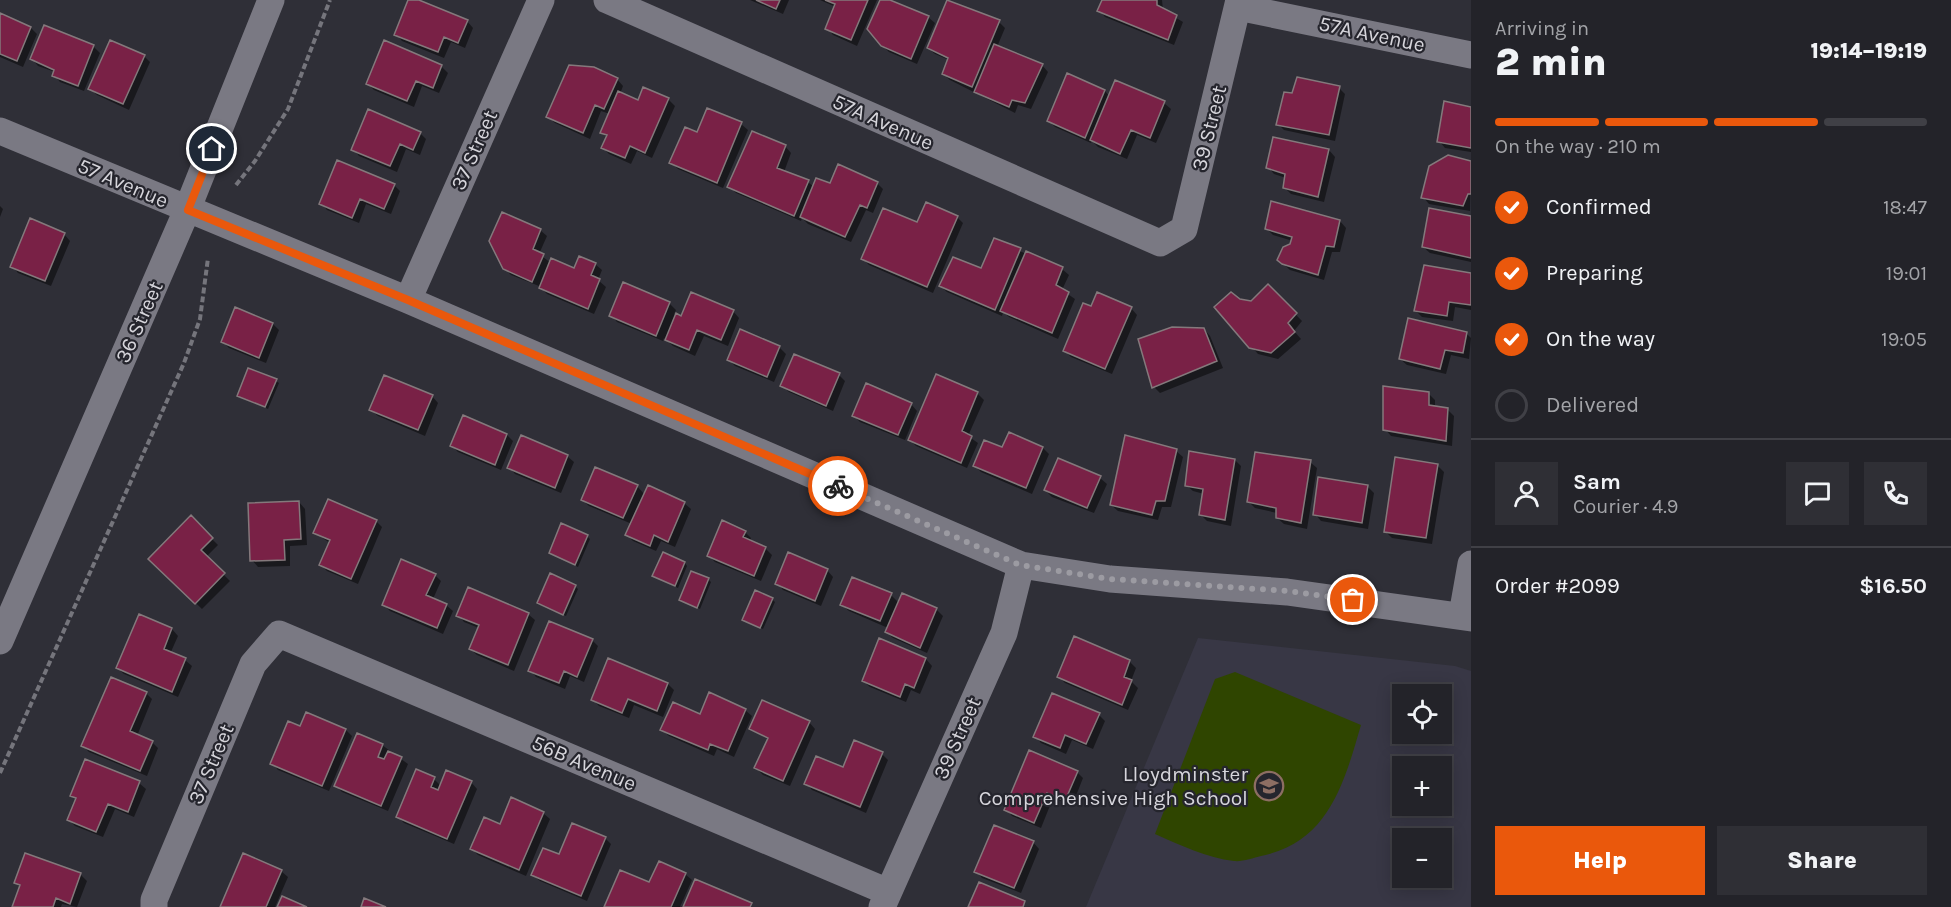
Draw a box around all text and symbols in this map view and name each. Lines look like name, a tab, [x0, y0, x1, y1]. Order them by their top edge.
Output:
street label: 57A Avenue	[1317, 11, 1427, 57]
text: Arriving in	[1495, 17, 1589, 40]
text: 19:14–19:19	[1811, 38, 1927, 64]
text: 2 min	[1495, 39, 1607, 85]
street label: 39 Street	[1187, 83, 1231, 173]
street label: 57A Avenue	[829, 89, 937, 155]
street label: 37 Street	[446, 106, 502, 194]
pin	[186, 123, 237, 174]
icon: home	[195, 132, 228, 165]
text: On the way · 210 m	[1495, 135, 1661, 158]
street label: 57 Avenue	[74, 153, 172, 213]
icon: check	[1495, 191, 1528, 224]
text: Confirmed	[1546, 194, 1652, 220]
text: 18:47	[1883, 196, 1927, 219]
icon: check	[1495, 257, 1528, 290]
text: Preparing	[1546, 260, 1643, 286]
text: 19:01	[1886, 262, 1927, 285]
street label: 36 Street	[110, 277, 168, 367]
icon: check	[1495, 323, 1528, 356]
text: On the way	[1546, 326, 1655, 352]
text: 19:05	[1881, 328, 1927, 351]
text: Delivered	[1546, 392, 1639, 418]
courier	[808, 456, 868, 516]
button: person	[1495, 462, 1558, 525]
button: chat	[1786, 462, 1849, 525]
button: phone	[1864, 462, 1927, 525]
text: Sam	[1573, 469, 1621, 495]
icon: bike	[822, 470, 855, 503]
text: Courier · 4.9	[1573, 495, 1678, 518]
text: Order #2099	[1495, 573, 1620, 599]
text: $16.50	[1859, 573, 1927, 599]
pin	[1327, 574, 1378, 625]
icon: bag	[1336, 583, 1369, 616]
map controls	[1392, 684, 1452, 888]
button: locate	[1392, 684, 1452, 744]
street label: 39 Street	[928, 693, 986, 783]
street label: 37 Street	[183, 720, 239, 808]
street label: 56B Avenue	[528, 730, 640, 796]
button: +	[1392, 756, 1452, 816]
place label: Lloydminster Comprehensive High School	[979, 762, 1248, 810]
school or university icon: Lloydminster Comprehensive High School	[1253, 770, 1285, 802]
button: Help	[1495, 826, 1705, 895]
button: Share	[1717, 826, 1927, 895]
button: −	[1392, 828, 1452, 888]

